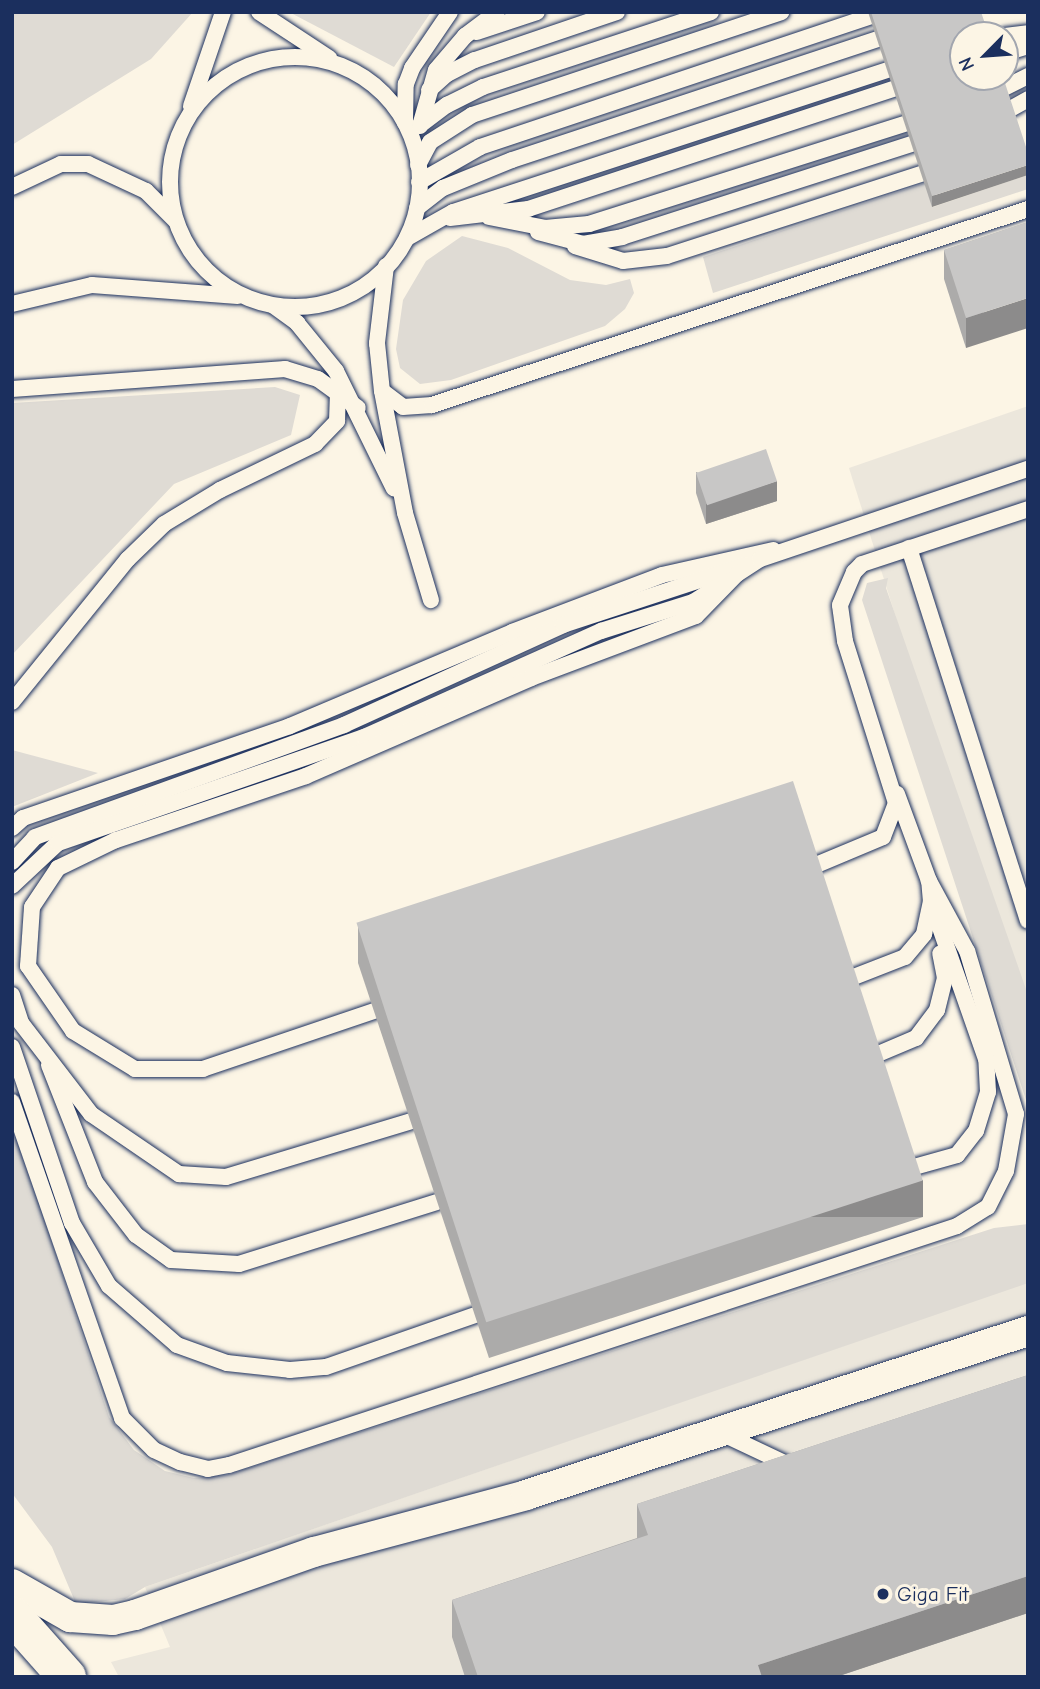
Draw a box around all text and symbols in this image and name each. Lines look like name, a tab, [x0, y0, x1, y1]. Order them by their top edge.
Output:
north arrow	[949, 21, 1019, 91]
text: N	[954, 54, 979, 74]
place label: Giga Fit	[897, 1581, 969, 1607]
marker: Giga Fit	[875, 1586, 891, 1602]

